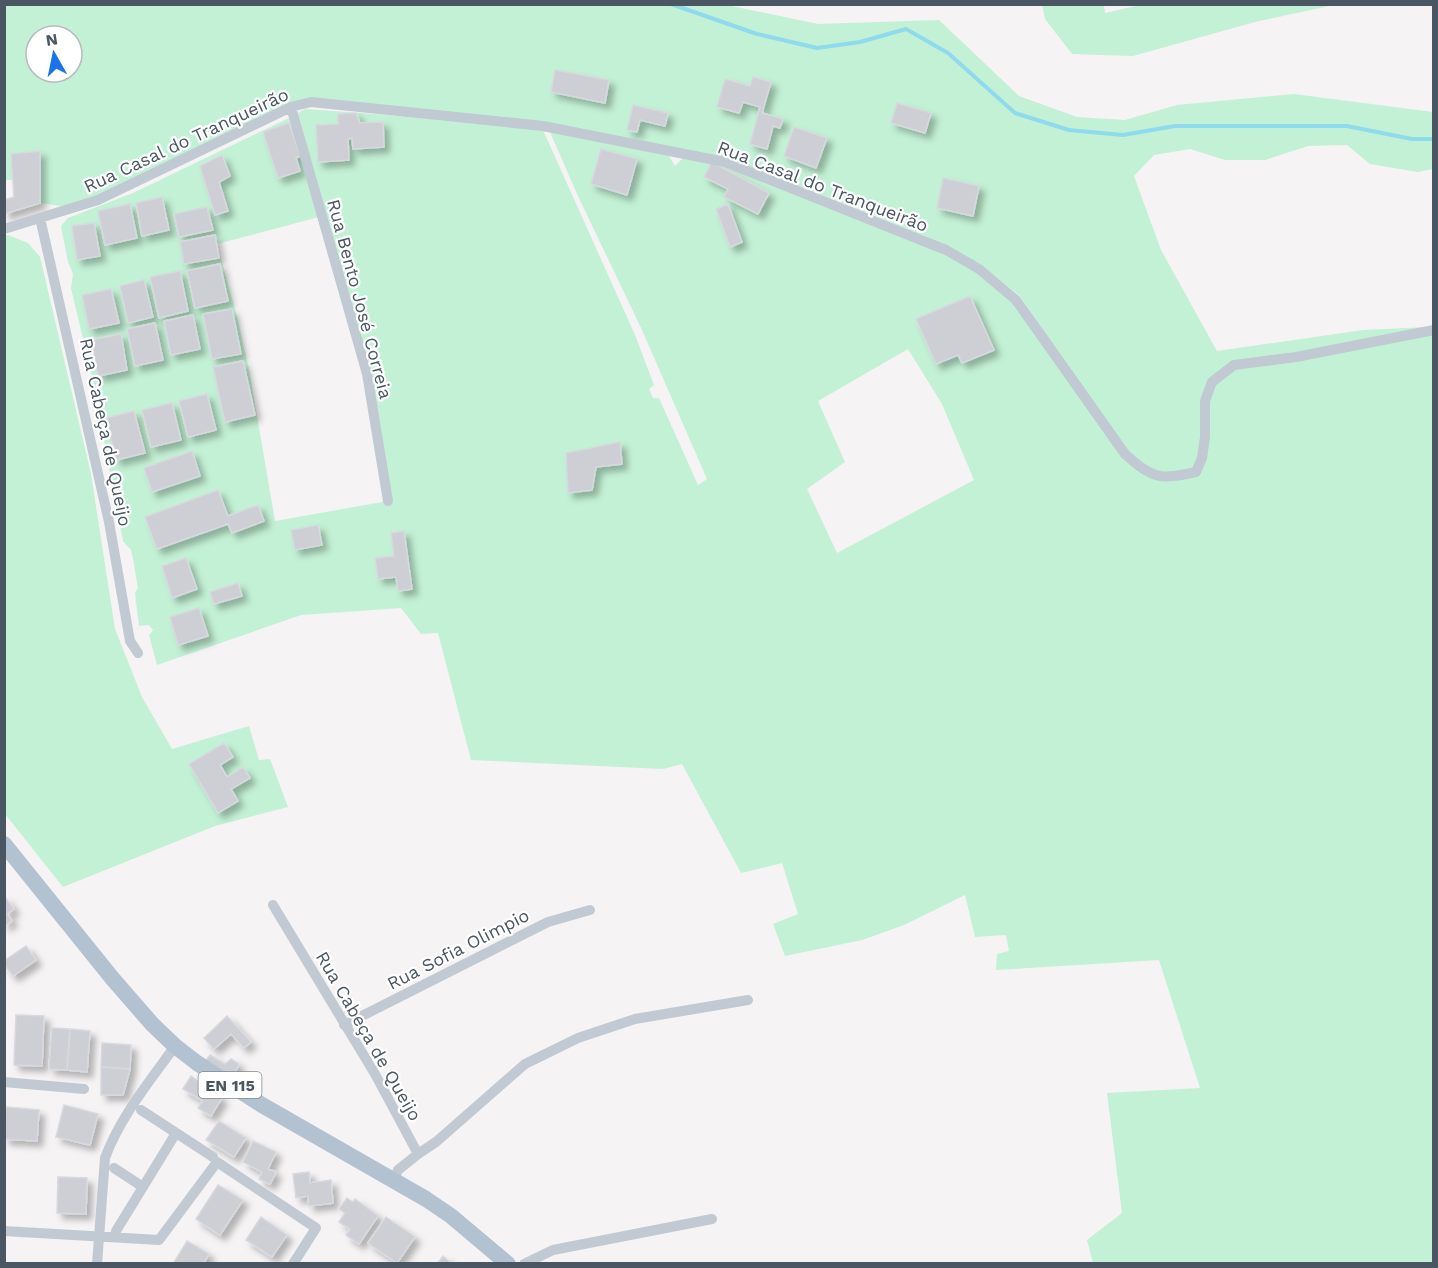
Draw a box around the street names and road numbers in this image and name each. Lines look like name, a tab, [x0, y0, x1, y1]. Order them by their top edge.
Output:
street label: Rua Casal do Tranqueirão	[80, 83, 292, 197]
street label: Rua Casal do Tranqueirão	[715, 136, 931, 236]
street label: Rua Bento José Correia	[323, 197, 397, 401]
street label: Rua Cabeça de Queijo	[76, 336, 136, 528]
street label: Rua Sofia Olimpio	[383, 904, 533, 994]
street label: Rua Cabeça de Queijo	[312, 948, 426, 1124]
road number: EN 115	[198, 1072, 262, 1098]

